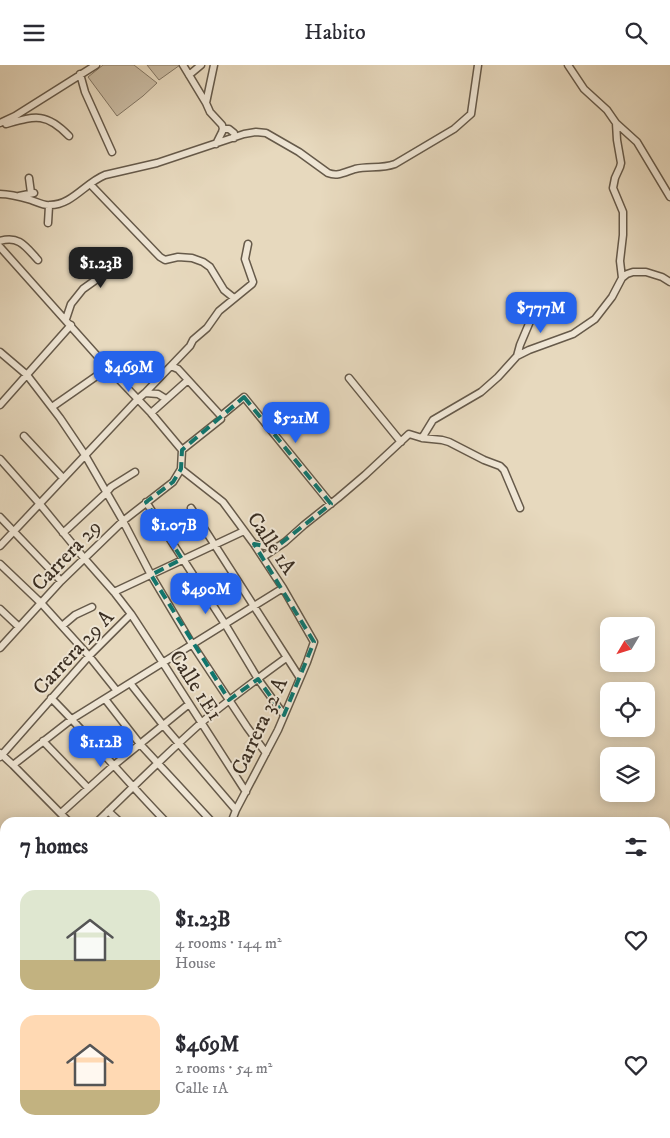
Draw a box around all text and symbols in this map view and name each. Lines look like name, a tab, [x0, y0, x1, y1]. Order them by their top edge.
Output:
icon: menu	[20, 19, 48, 47]
text: Habito	[304, 19, 366, 46]
icon: search	[622, 19, 650, 47]
pin: $1.23B	[60, 247, 142, 289]
text: $1.23B	[80, 253, 122, 273]
pin: $777M	[506, 291, 576, 334]
text: $777M	[517, 298, 565, 318]
pin: $469M	[94, 351, 164, 393]
text: $469M	[105, 357, 153, 377]
pin: $521M	[261, 401, 331, 444]
text: $521M	[273, 408, 319, 428]
street label: Calle 1A	[241, 507, 302, 580]
pin: $1.07B	[133, 509, 215, 551]
street label: Carrera 29	[26, 515, 107, 597]
text: $1.07B	[151, 515, 197, 535]
pin: $490M	[171, 573, 241, 615]
text: $490M	[181, 579, 231, 599]
street label: Carrera 29 A	[28, 604, 120, 701]
north arrow	[600, 617, 655, 673]
map controls	[600, 617, 655, 802]
street label: Calle 1E1	[163, 645, 228, 726]
street label: Carrera 32 A	[226, 673, 294, 779]
button: locate	[600, 682, 655, 737]
pin: $1.12B	[60, 725, 142, 768]
text: $1.12B	[80, 732, 122, 752]
button: layers	[600, 747, 655, 802]
icon: filters	[622, 833, 650, 861]
text: 7 homes	[20, 834, 88, 860]
text: $1.23B	[175, 907, 231, 933]
icon: home	[60, 910, 120, 970]
icon: heart	[622, 926, 650, 954]
text: 4 rooms · 144 m²	[175, 933, 282, 953]
text: House	[175, 953, 216, 973]
text: $469M	[175, 1032, 239, 1058]
icon: home	[60, 1035, 120, 1095]
icon: heart	[622, 1051, 650, 1079]
text: 2 rooms · 54 m²	[175, 1058, 272, 1078]
text: Calle 1A	[175, 1078, 228, 1098]

